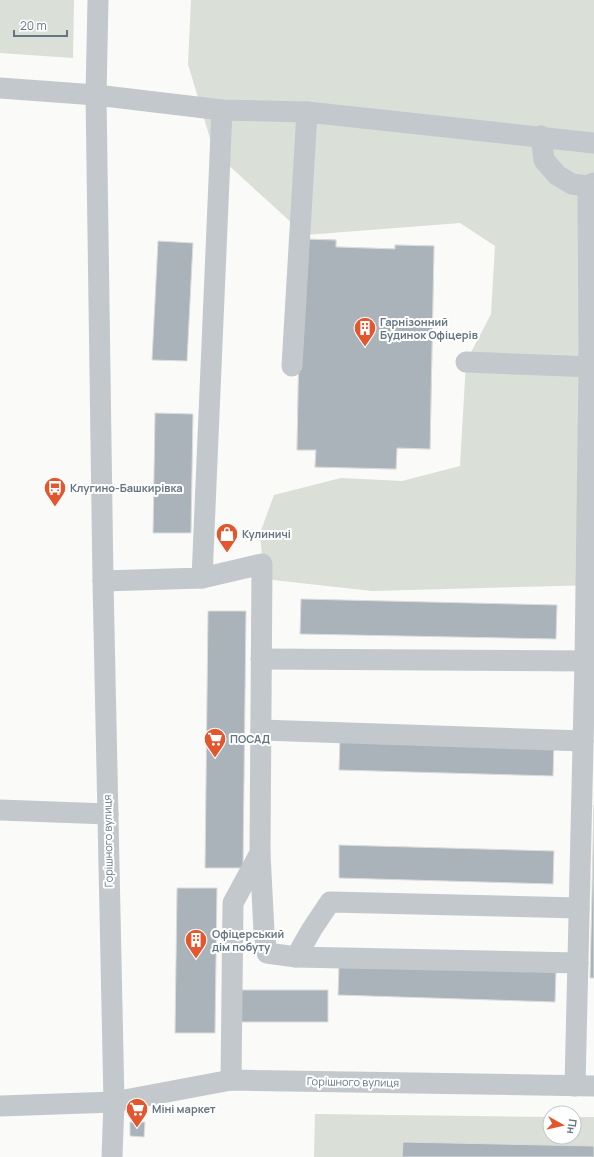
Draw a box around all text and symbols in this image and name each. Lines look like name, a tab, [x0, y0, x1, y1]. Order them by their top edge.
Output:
scale bar	[14, 12, 67, 38]
text: 20 m	[20, 17, 47, 34]
place label: Гарнізонний Будинок Офіцерів	[380, 314, 478, 342]
building icon: Гарнізонний Будинок Офіцерів	[352, 315, 378, 348]
bus stop icon: Клугино-Башкирівка	[42, 475, 68, 508]
place label: Клугино-Башкирівка	[70, 480, 183, 495]
shop icon: Кулиничі	[214, 521, 240, 554]
place label: Кулиничі	[242, 526, 291, 541]
supermarket icon: ПОСАД	[202, 726, 228, 759]
place label: ПОСАД	[230, 731, 270, 746]
street label: Горішного вулиця	[99, 795, 116, 887]
place label: Офіцерський дім побуту	[212, 926, 284, 954]
building icon: Офіцерський дім побуту	[183, 927, 209, 960]
street label: Горішного вулиця	[307, 1073, 399, 1090]
supermarket icon: Міні маркет	[124, 1096, 150, 1129]
place label: Міні маркет	[152, 1101, 216, 1116]
north arrow	[542, 1105, 582, 1145]
text: Пн	[564, 1118, 581, 1135]

